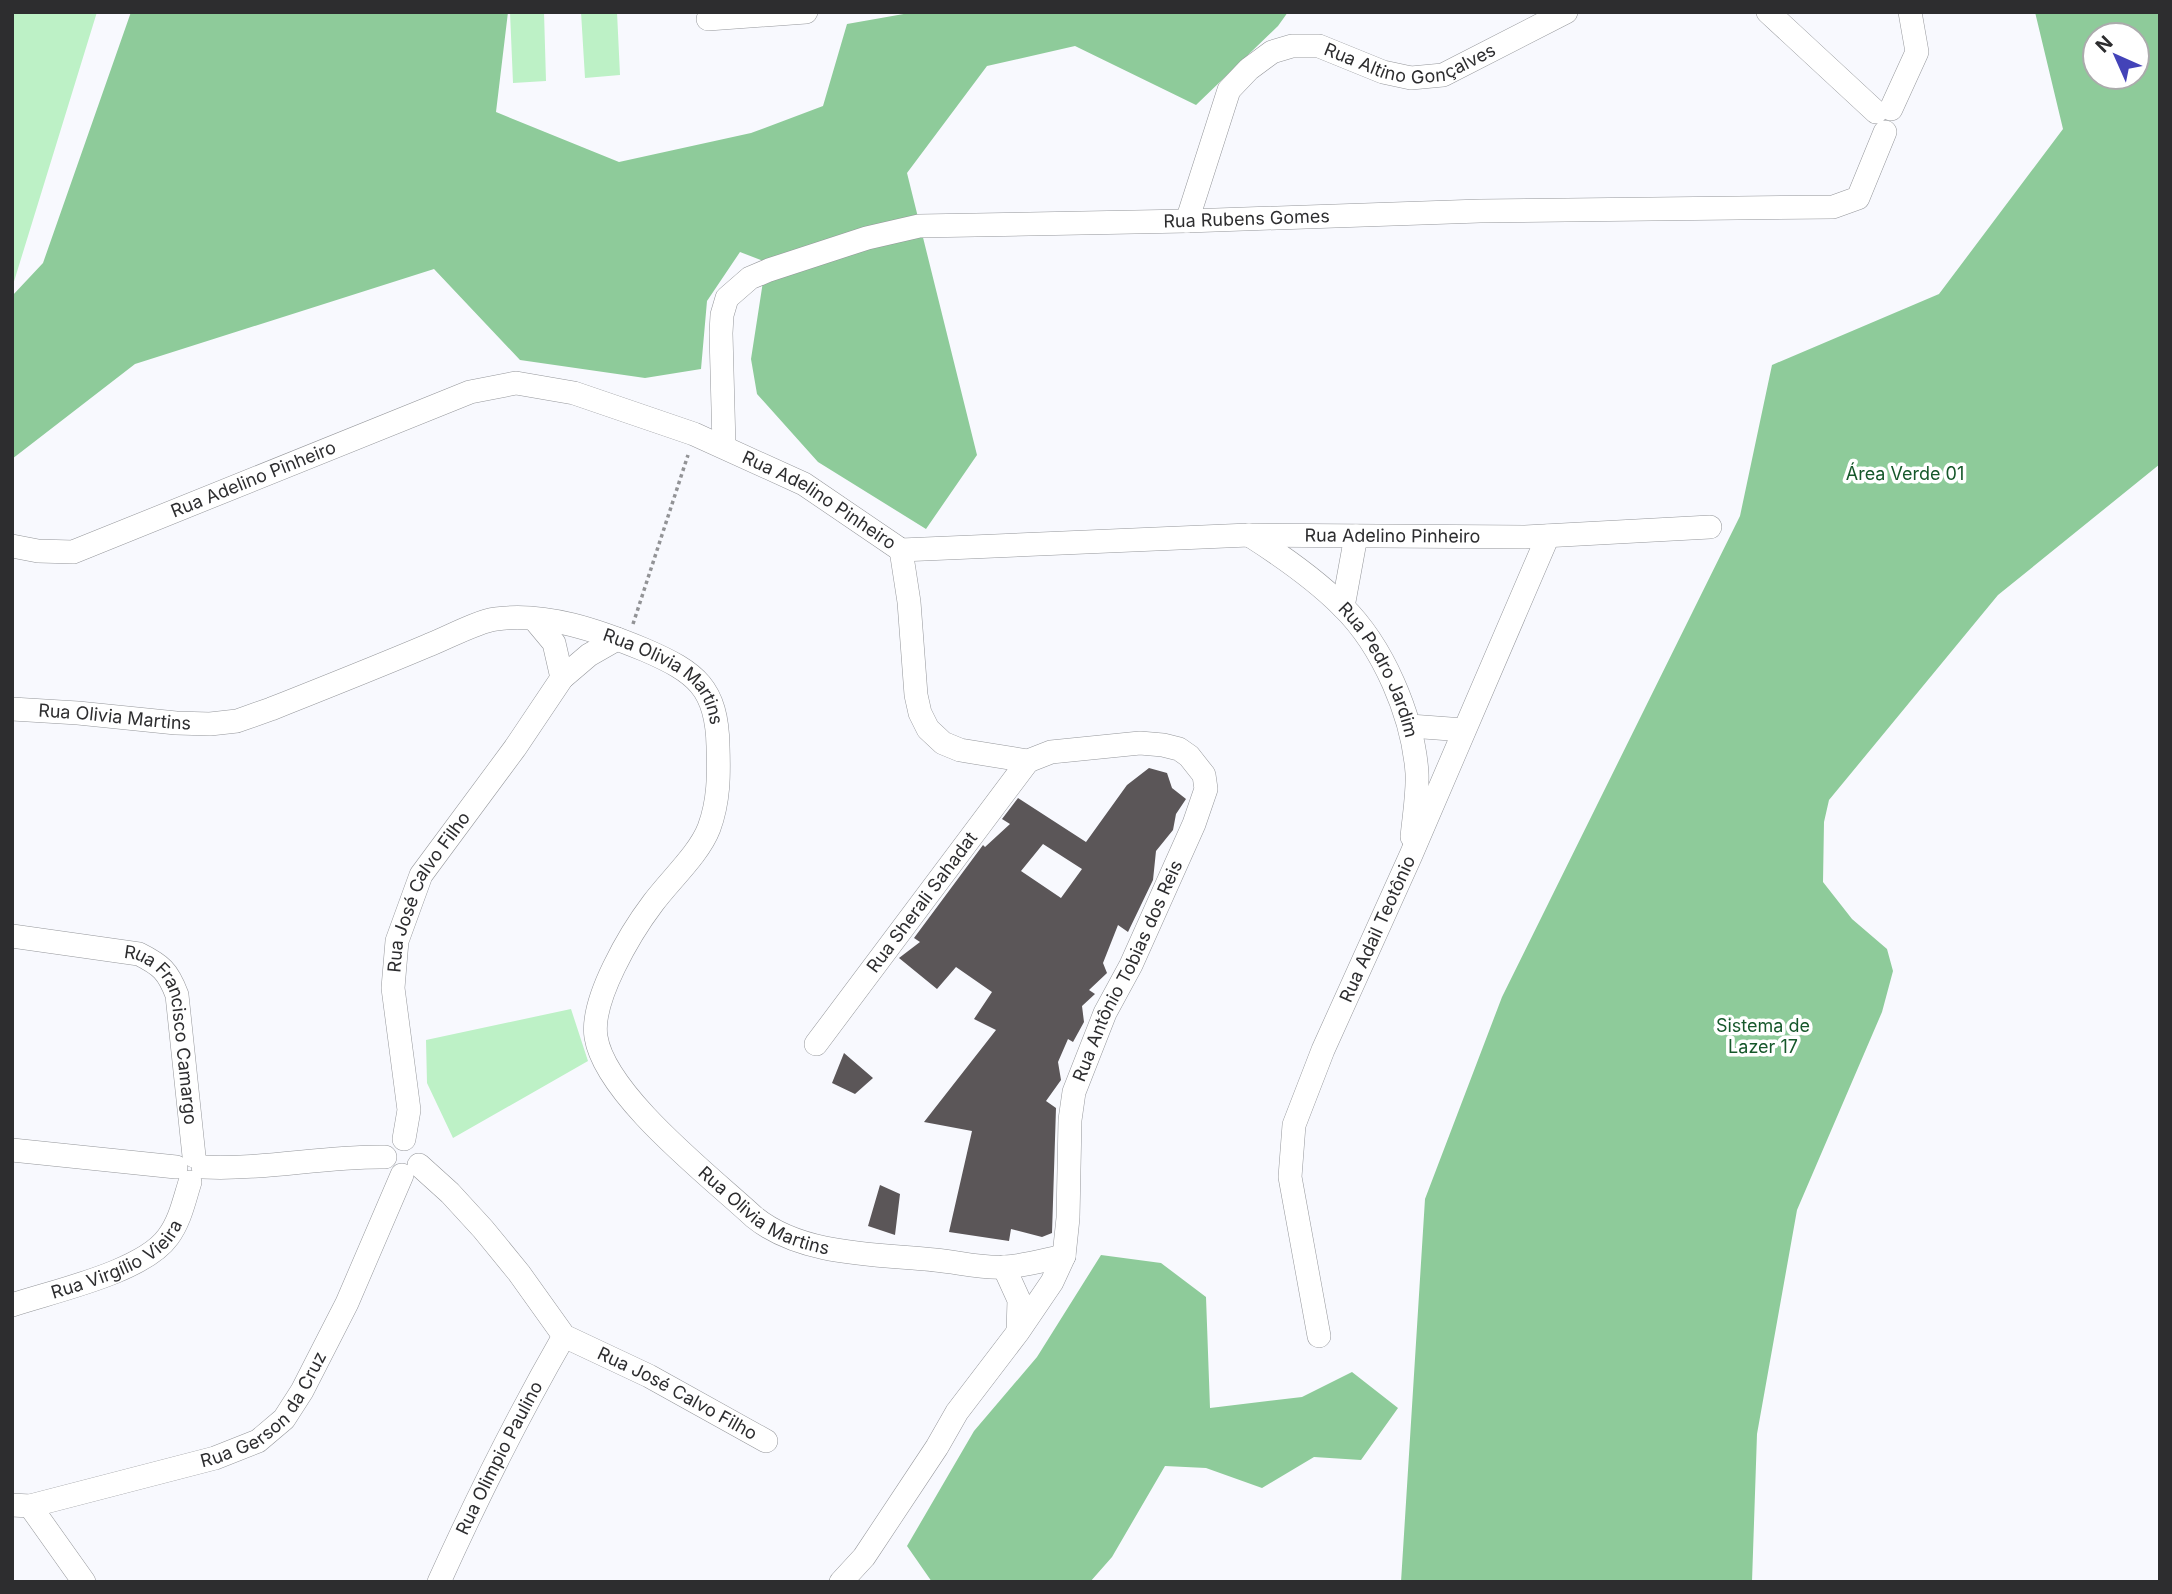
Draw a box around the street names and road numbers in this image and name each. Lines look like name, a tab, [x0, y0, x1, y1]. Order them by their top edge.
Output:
street label: Rua Altino Gonçalves	[1319, 35, 1499, 57]
street label: Rua Rubens Gomes	[1163, 205, 1330, 231]
street label: Rua Adelino Pinheiro	[168, 436, 339, 521]
street label: Rua Adelino Pinheiro	[739, 446, 900, 554]
street label: Rua Adelino Pinheiro	[1304, 524, 1480, 547]
street label: Rua Pedro Jardim	[1334, 598, 1422, 740]
street label: Rua Olivia Martins	[601, 624, 727, 726]
street label: Rua Olivia Martins	[38, 700, 191, 733]
street label: Rua José Calvo Filho	[383, 807, 474, 973]
street label: Rua Sherali Sahadat	[862, 828, 981, 976]
street label: Rua Adail Teotônio	[1335, 852, 1419, 1005]
street label: Rua Antônio Tobias dos Reis	[1068, 857, 1186, 1085]
street label: Rua Francisco Camargo	[123, 941, 202, 1126]
street label: Rua Olivia Martins	[694, 1162, 831, 1259]
street label: Rua Virgílio Vieira	[48, 1216, 186, 1303]
street label: Rua José Calvo Filho	[594, 1342, 761, 1444]
street label: Rua Gerson da Cruz	[198, 1348, 330, 1471]
street label: Rua Olimpio Paulino	[451, 1377, 547, 1538]

